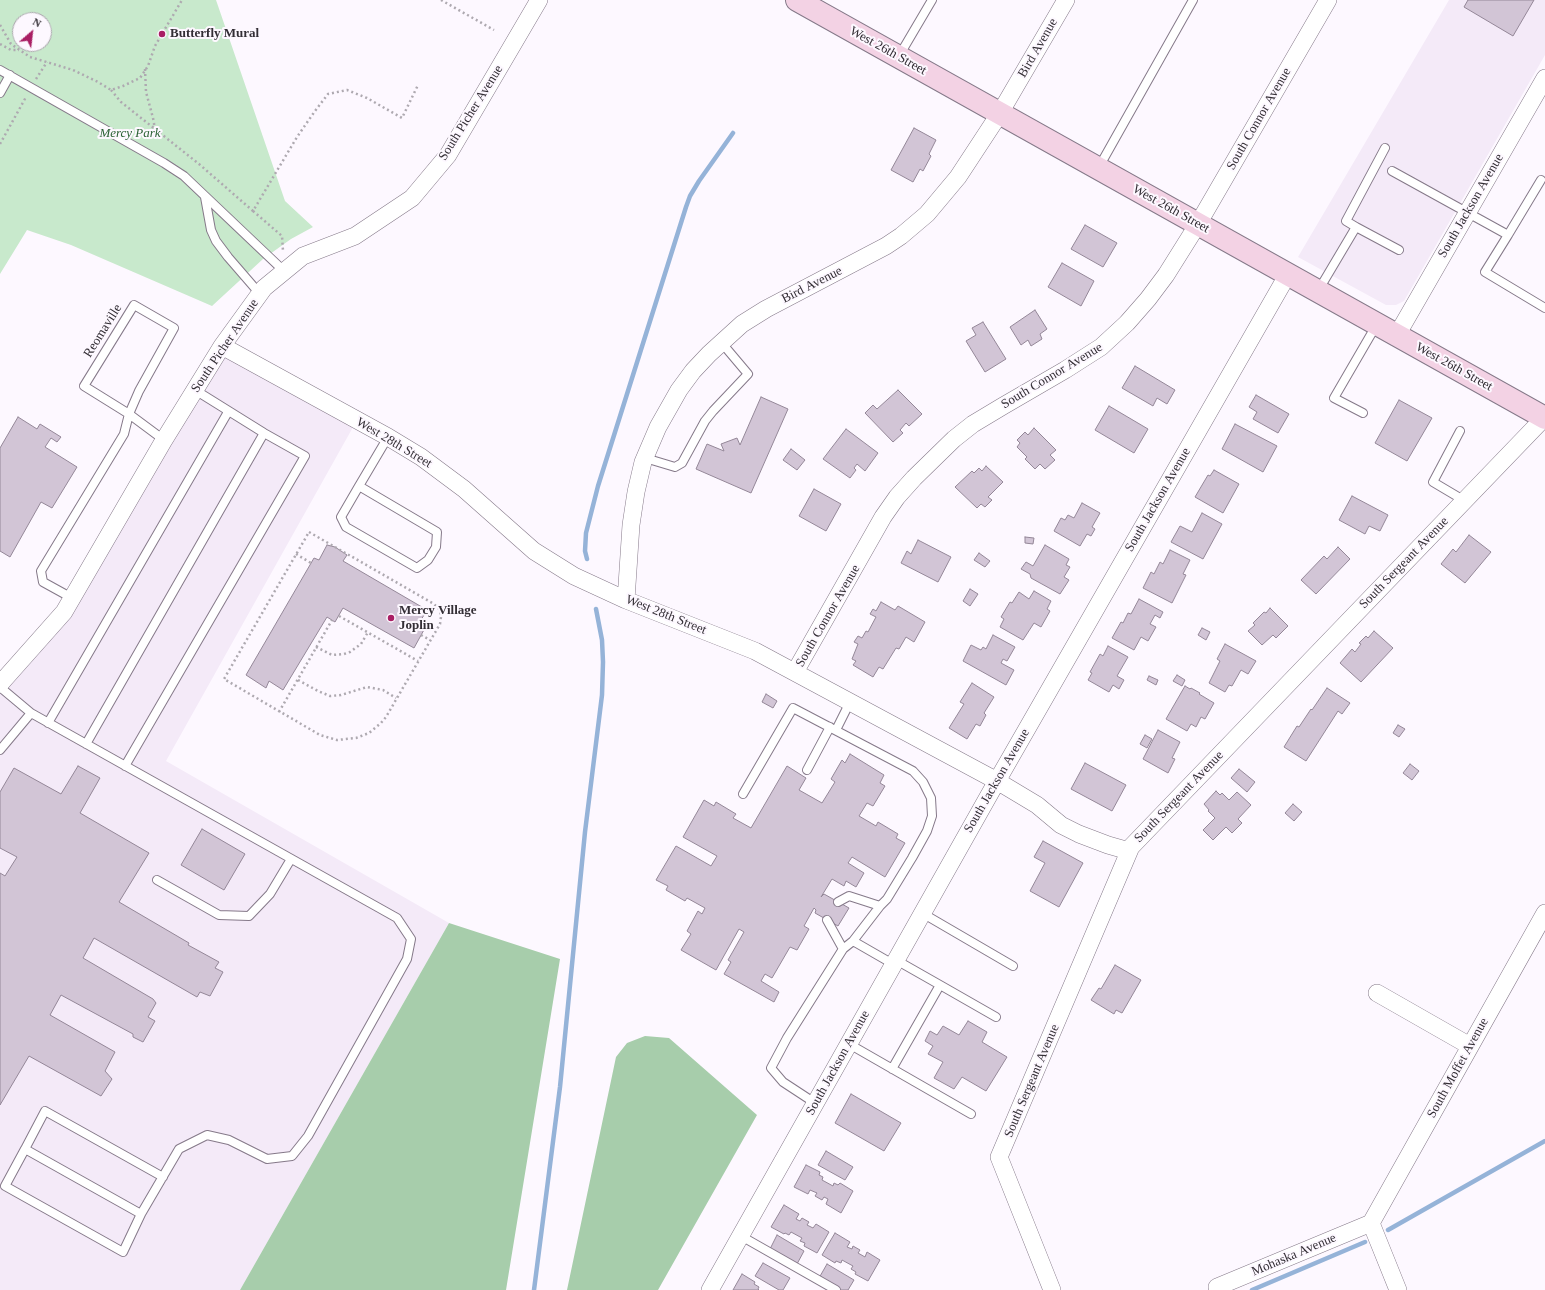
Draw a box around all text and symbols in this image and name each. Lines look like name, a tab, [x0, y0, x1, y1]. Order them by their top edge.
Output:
north arrow	[12, 12, 52, 52]
text: N	[31, 15, 43, 29]
street label: Bird Avenue	[1015, 16, 1061, 80]
street label: West 26th Street	[847, 23, 929, 79]
place label: Butterfly Mural	[170, 26, 259, 42]
marker: Butterfly Mural	[157, 29, 167, 39]
street label: South Picher Avenue	[435, 62, 507, 164]
street label: South Connor Avenue	[1223, 65, 1295, 173]
park label: Mercy Park	[99, 126, 161, 142]
street label: South Jackson Avenue	[1435, 151, 1507, 261]
street label: West 26th Street	[1130, 181, 1212, 237]
street label: Bird Avenue	[779, 263, 845, 307]
street label: South Picher Avenue	[188, 296, 262, 396]
street label: Reomaville	[81, 301, 125, 361]
street label: West 26th Street	[1413, 339, 1495, 395]
street label: South Connor Avenue	[999, 340, 1105, 412]
street label: West 28th Street	[353, 414, 435, 472]
street label: South Jackson Avenue	[1122, 445, 1194, 555]
street label: South Sergeant Avenue	[1356, 514, 1452, 612]
street label: South Connor Avenue	[792, 562, 864, 670]
street label: West 28th Street	[623, 592, 709, 638]
place label: Mercy Village Joplin	[399, 603, 477, 634]
marker: Mercy Village Joplin	[386, 613, 396, 623]
street label: South Jackson Avenue	[961, 726, 1033, 836]
street label: South Sergeant Avenue	[1131, 748, 1227, 846]
street label: South Jackson Avenue	[803, 1008, 873, 1118]
street label: South Moffet Avenue	[1424, 1015, 1492, 1121]
street label: South Sergeant Avenue	[1001, 1022, 1063, 1140]
street label: Mohaska Avenue	[1249, 1230, 1339, 1280]

